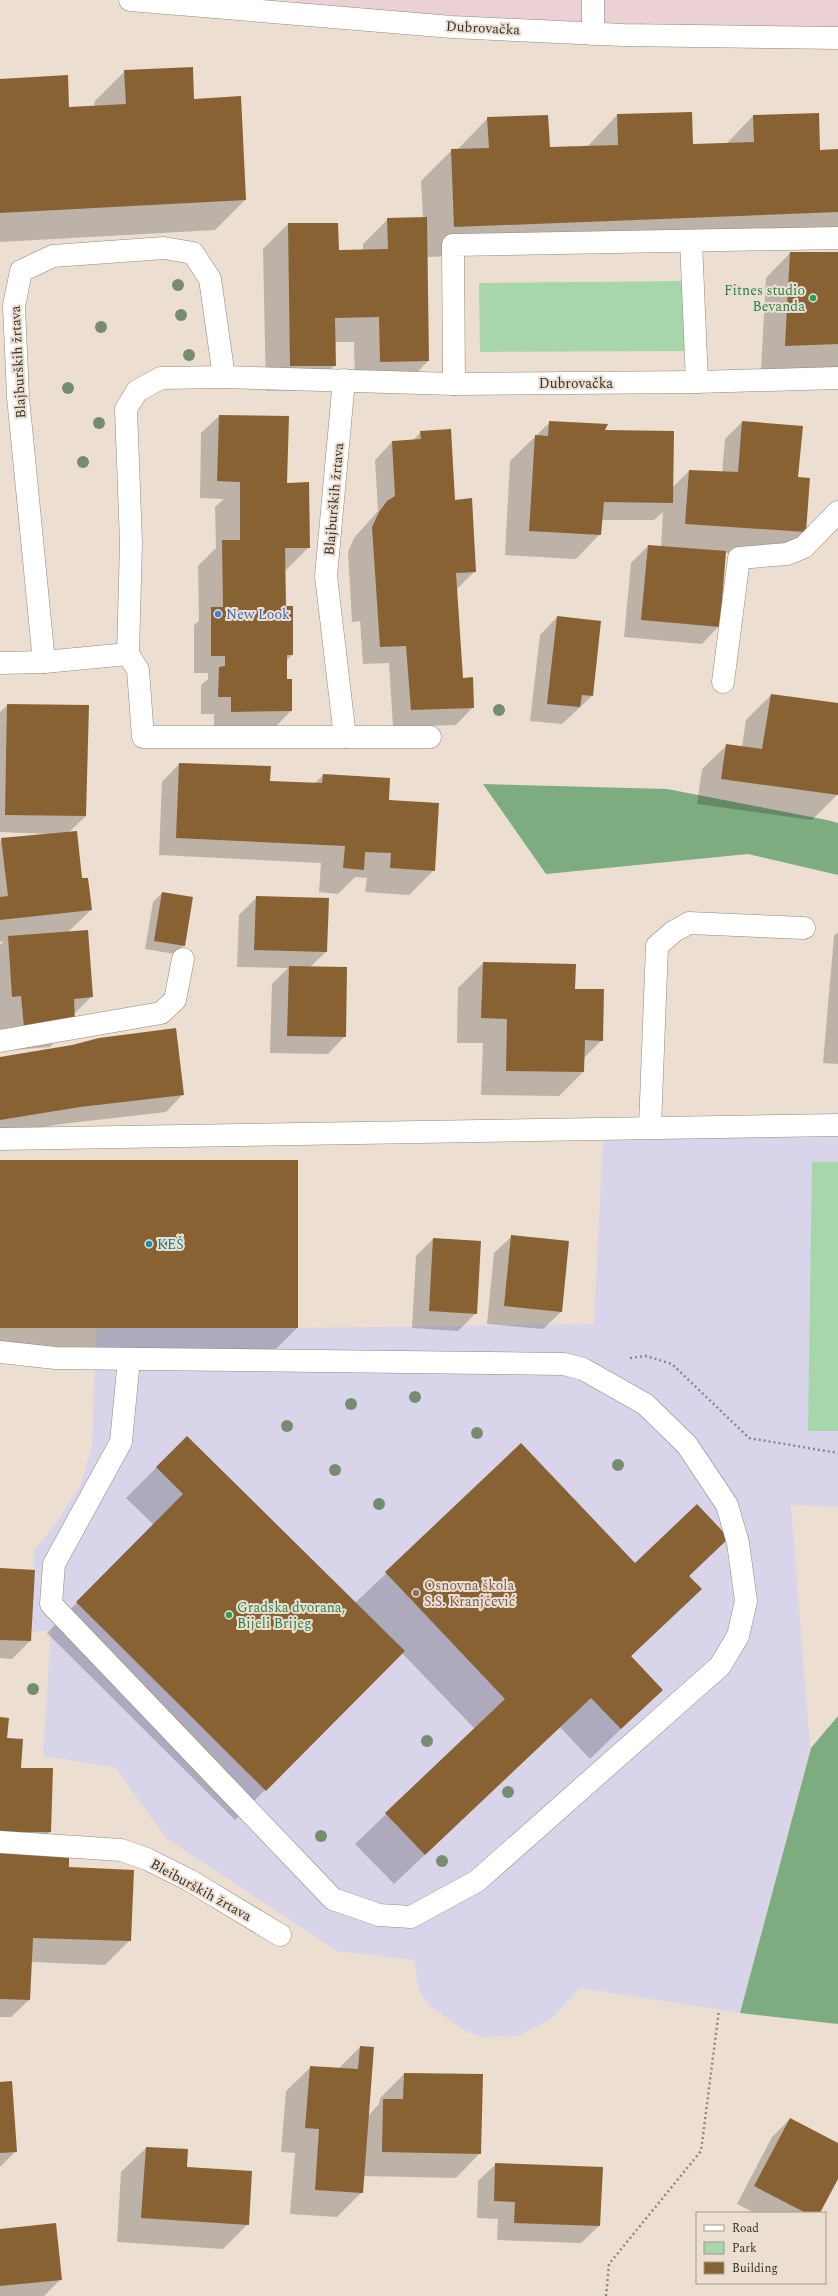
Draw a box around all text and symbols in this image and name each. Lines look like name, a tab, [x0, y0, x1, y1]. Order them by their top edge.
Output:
street label: Dubrovačka	[445, 16, 521, 40]
place label: Fitnes studio Bevanda	[724, 280, 805, 317]
marker: Fitnes studio Bevanda	[808, 293, 818, 303]
street label: Blajburških žrtava	[5, 305, 31, 419]
street label: Dubrovačka	[539, 373, 613, 394]
street label: Blajburških žrtava	[319, 442, 349, 556]
place label: New Look	[226, 604, 290, 625]
marker: New Look	[213, 609, 223, 619]
place label: KEŠ	[157, 1234, 184, 1255]
marker: KEŠ	[144, 1239, 154, 1249]
place label: Osnovna škola S.S. Kranjčević	[424, 1575, 516, 1612]
marker: Osnovna škola S.S. Kranjčević	[411, 1588, 421, 1598]
place label: Gradska dvorana, Bijeli Brijeg	[237, 1597, 345, 1634]
marker: Gradska dvorana, Bijeli Brijeg	[224, 1610, 234, 1620]
street label: Bleiburških žrtava	[147, 1853, 256, 1927]
legend	[696, 2212, 826, 2284]
text: Road	[732, 2219, 759, 2238]
text: Park	[732, 2239, 757, 2258]
text: Building	[732, 2259, 778, 2278]

